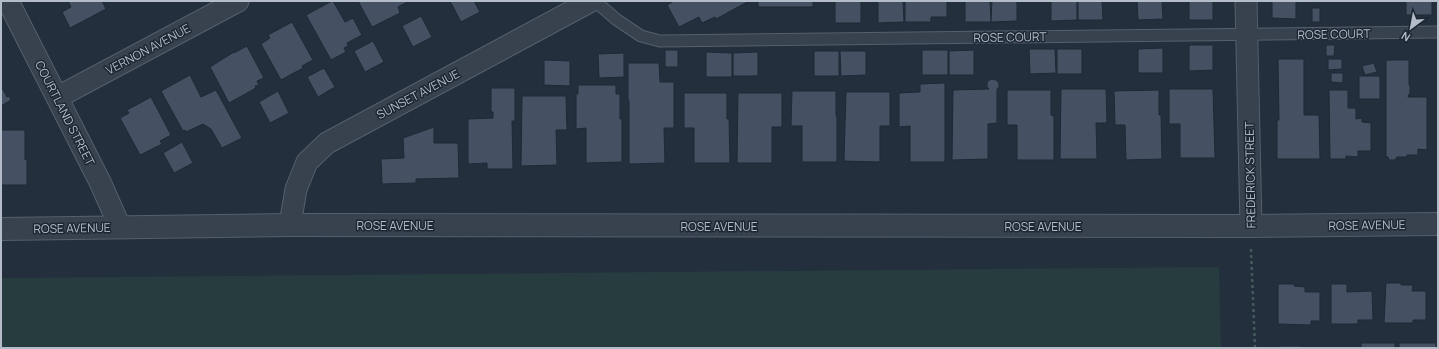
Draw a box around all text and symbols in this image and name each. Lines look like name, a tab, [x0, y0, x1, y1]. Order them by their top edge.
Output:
north arrow	[1391, 8, 1431, 48]
street label: VERNON AVENUE	[103, 19, 193, 78]
street label: ROSE COURT	[1297, 25, 1372, 43]
street label: ROSE COURT	[973, 28, 1048, 46]
text: N	[1398, 28, 1413, 45]
street label: COURTLAND STREET	[31, 58, 99, 169]
street label: SUNSET AVENUE	[373, 65, 463, 123]
street label: FREDERICK STREET	[1241, 121, 1259, 228]
street label: ROSE AVENUE	[1328, 216, 1406, 234]
street label: ROSE AVENUE	[356, 217, 434, 234]
street label: ROSE AVENUE	[680, 218, 758, 235]
street label: ROSE AVENUE	[1004, 218, 1082, 235]
street label: ROSE AVENUE	[33, 219, 111, 237]

